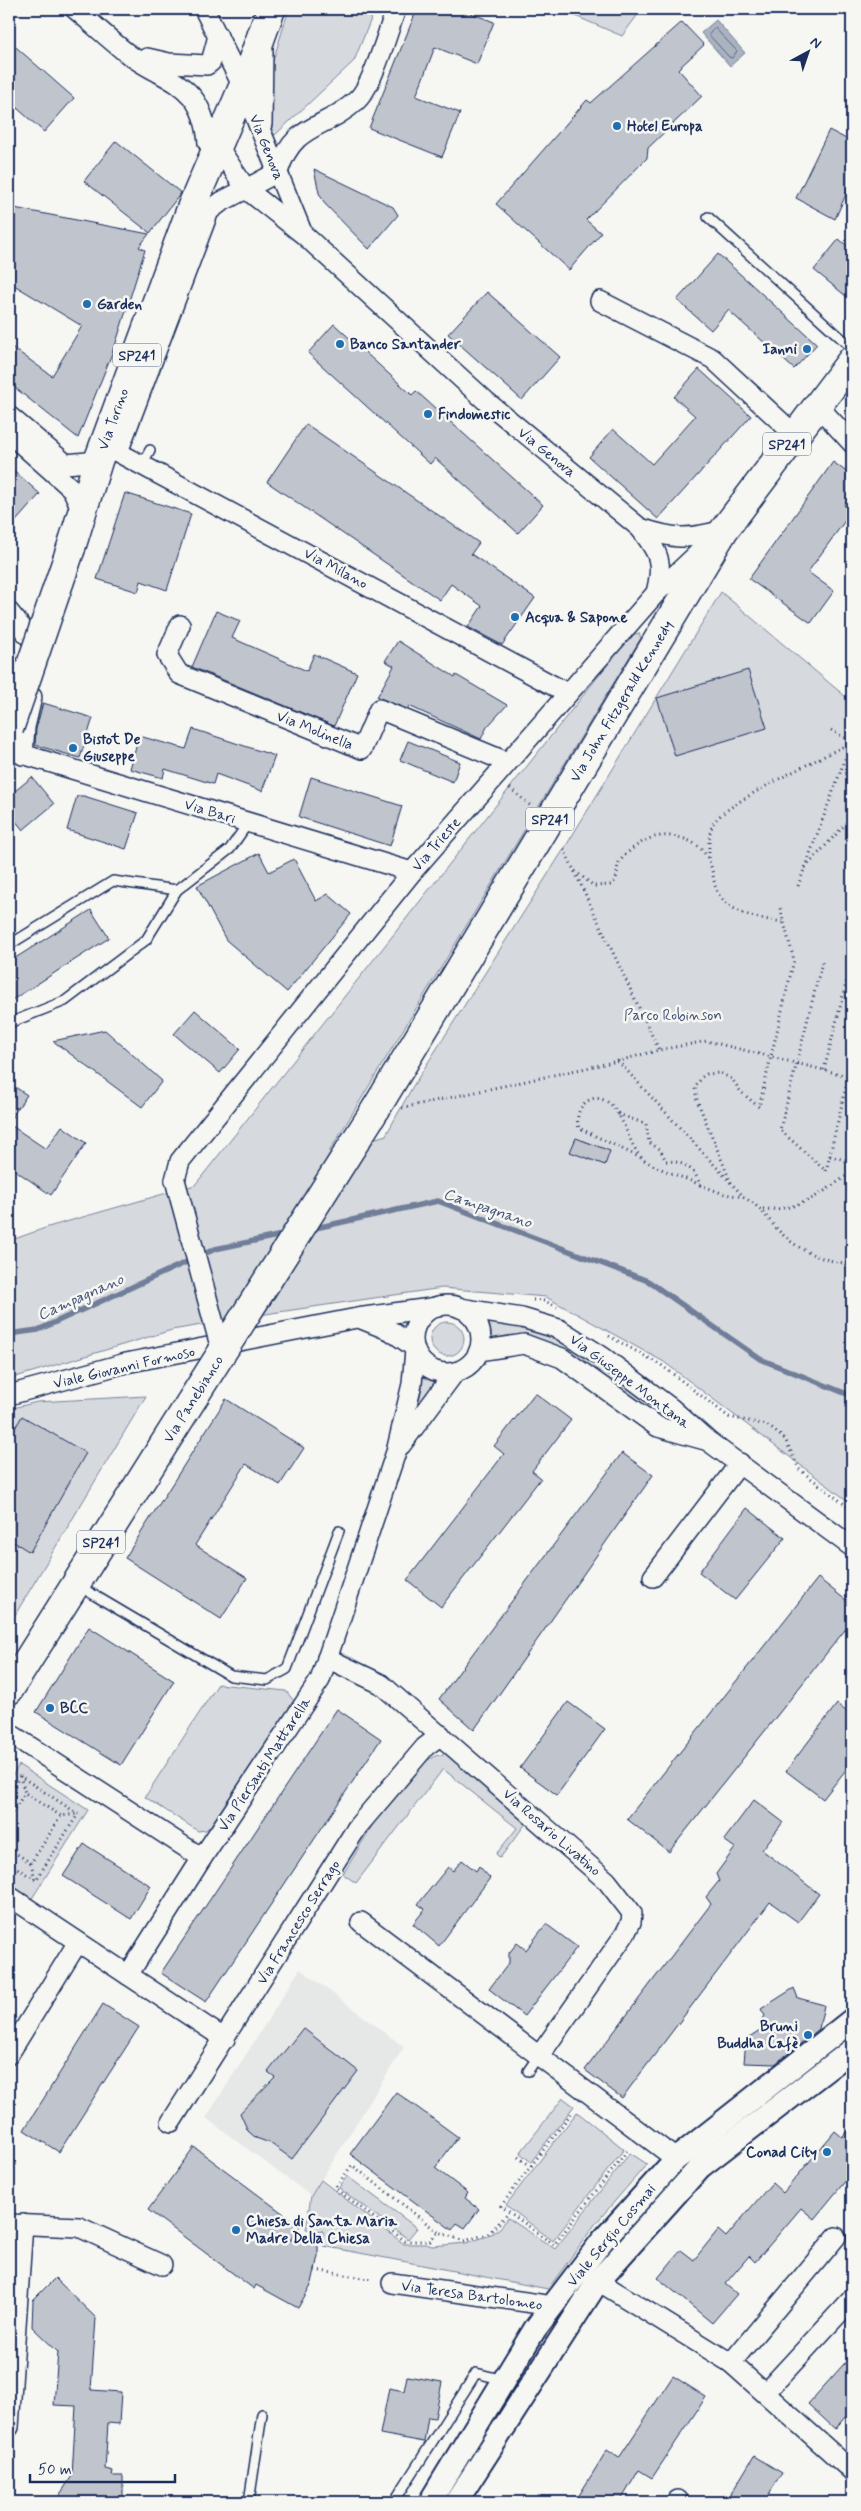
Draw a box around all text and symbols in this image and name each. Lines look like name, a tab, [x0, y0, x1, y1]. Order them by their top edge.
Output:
north arrow	[784, 28, 834, 78]
text: N	[806, 33, 825, 53]
street label: Via Genova	[244, 111, 288, 184]
place label: Hotel Europa	[627, 117, 703, 137]
marker: Hotel Europa	[611, 120, 623, 132]
place label: Garden	[97, 295, 143, 315]
marker: Garden	[81, 298, 93, 310]
place label: Banco Santander	[350, 335, 462, 355]
marker: Banco Santander	[334, 338, 346, 350]
place label: Ianni	[762, 340, 798, 360]
marker: Ianni	[801, 343, 813, 355]
road number: SP241	[113, 344, 161, 366]
street label: Via Torino	[94, 386, 134, 453]
place label: Findomestic	[438, 405, 510, 425]
marker: Findomestic	[422, 408, 434, 420]
street label: Via Genova	[513, 423, 580, 483]
road number: SP241	[763, 432, 811, 456]
street label: Via Milano	[300, 544, 371, 594]
place label: Acqua & Sapone	[525, 608, 628, 628]
marker: Acqua & Sapone	[509, 611, 521, 623]
street label: Via John Fitzgerald Kennedy	[565, 617, 678, 786]
street label: Via Molinella	[273, 706, 356, 755]
place label: Bistot De Giuseppe	[83, 730, 141, 767]
marker: Bistot De Giuseppe	[67, 742, 79, 754]
street label: Via Bari	[182, 795, 238, 829]
road number: SP241	[526, 808, 574, 831]
street label: Via Trieste	[408, 813, 466, 876]
park label: Parco Robinson	[624, 1006, 722, 1026]
water label: Campagnano	[440, 1183, 536, 1234]
water label: Campagnano	[34, 1269, 128, 1326]
street label: Via Giuseppe Montana	[565, 1330, 694, 1434]
street label: Viale Giovanni Formoso	[51, 1342, 197, 1394]
street label: Via Panebianco	[159, 1352, 229, 1447]
road number: SP241	[77, 1530, 125, 1554]
street label: Via Piersanti Mattarella	[214, 1692, 317, 1836]
place label: BCC	[60, 1699, 88, 1719]
marker: BCC	[44, 1702, 56, 1714]
street label: Via Rosario Livatino	[498, 1784, 605, 1881]
street label: Via Francesco Serrago	[252, 1856, 345, 1989]
place label: Bruni Buddha Cafè	[717, 2017, 798, 2054]
marker: Bruni Buddha Cafè	[802, 2029, 814, 2041]
place label: Conad City	[746, 2143, 817, 2163]
marker: Conad City	[821, 2146, 833, 2158]
street label: Viale Sergio Cosmai	[563, 2180, 661, 2292]
place label: Chiesa di Santa Maria Madre Della Chiesa	[246, 2212, 398, 2249]
marker: Chiesa di Santa Maria Madre Della Chiesa	[230, 2224, 242, 2236]
street label: Via Teresa Bartolomeo	[400, 2276, 544, 2316]
scale bar	[30, 2451, 175, 2483]
text: 50 m	[38, 2460, 72, 2480]

